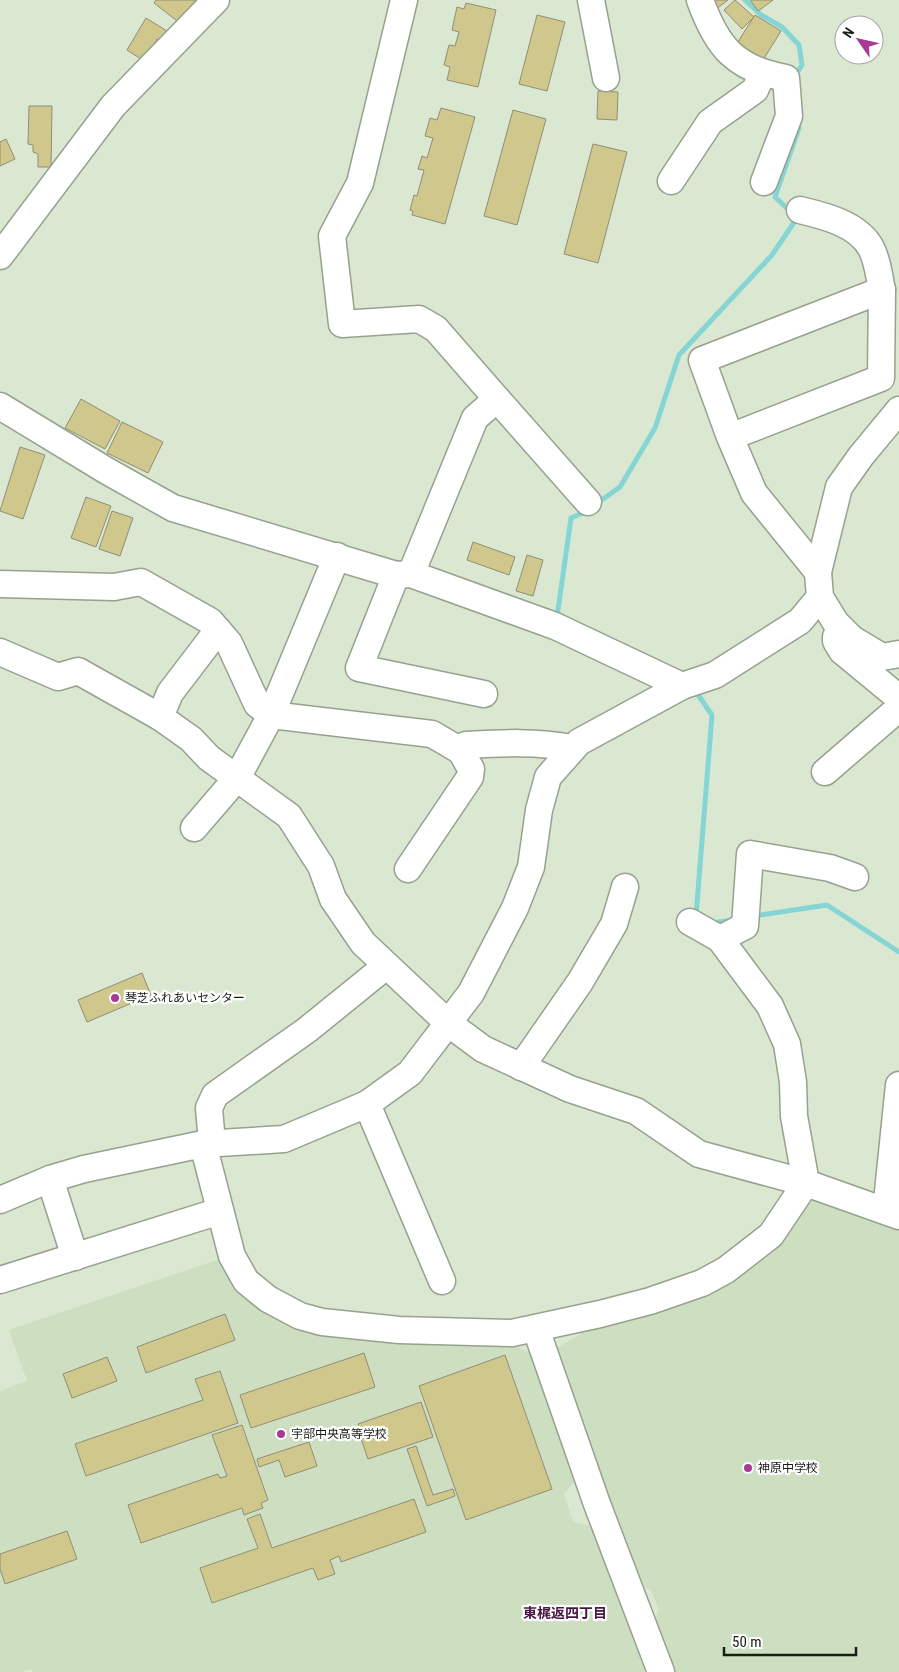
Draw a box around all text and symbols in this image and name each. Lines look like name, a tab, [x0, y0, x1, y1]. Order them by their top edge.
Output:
north arrow	[834, 15, 884, 65]
text: N	[839, 25, 857, 41]
place label: 琴芝ふれあいセンター	[125, 991, 245, 1005]
marker: 琴芝ふれあいセンター	[109, 992, 121, 1004]
place label: 宇部中央高等学校	[291, 1427, 387, 1441]
marker: 宇部中央高等学校	[275, 1428, 287, 1440]
place label: 神原中学校	[758, 1461, 818, 1475]
marker: 神原中学校	[742, 1462, 754, 1474]
district label: 東梶返四丁目	[523, 1605, 607, 1621]
scale bar	[724, 1624, 856, 1656]
text: 50 m	[732, 1633, 762, 1651]

